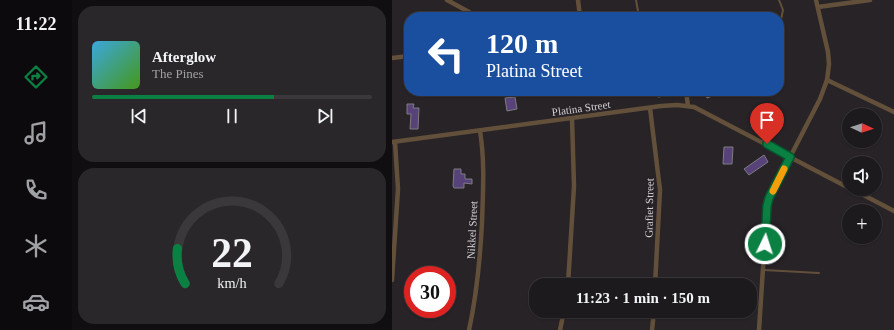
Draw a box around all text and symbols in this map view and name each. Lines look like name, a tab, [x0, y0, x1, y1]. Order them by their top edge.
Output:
text: 11:22	[15, 14, 57, 34]
icon: left	[420, 28, 472, 80]
text: 120 m	[486, 28, 558, 59]
text: Afterglow	[152, 49, 216, 65]
text: Platina Street	[486, 61, 582, 81]
icon: directions	[22, 63, 50, 91]
text: The Pines	[152, 66, 204, 81]
street label: Platina Street	[551, 98, 611, 118]
pin	[750, 103, 784, 144]
icon: previous	[128, 105, 150, 127]
icon: pause	[221, 105, 243, 127]
icon: next	[314, 105, 336, 127]
north arrow	[842, 108, 882, 148]
map controls	[842, 108, 882, 244]
icon: arrive	[756, 109, 778, 131]
icon: music	[22, 119, 50, 147]
button: sound	[842, 156, 882, 196]
icon: phone	[22, 176, 50, 204]
street label: Grafiet Street	[642, 178, 656, 238]
street label: Nikkel Street	[464, 201, 480, 259]
button: +	[842, 204, 882, 244]
position arrow	[744, 223, 786, 265]
text: 22	[211, 230, 253, 276]
icon: climate	[22, 232, 50, 260]
speed limit sign: 30	[404, 266, 456, 318]
text: km/h	[217, 275, 247, 291]
icon: car	[22, 288, 50, 316]
text: 11:23 · 1 min · 150 m	[576, 290, 710, 306]

